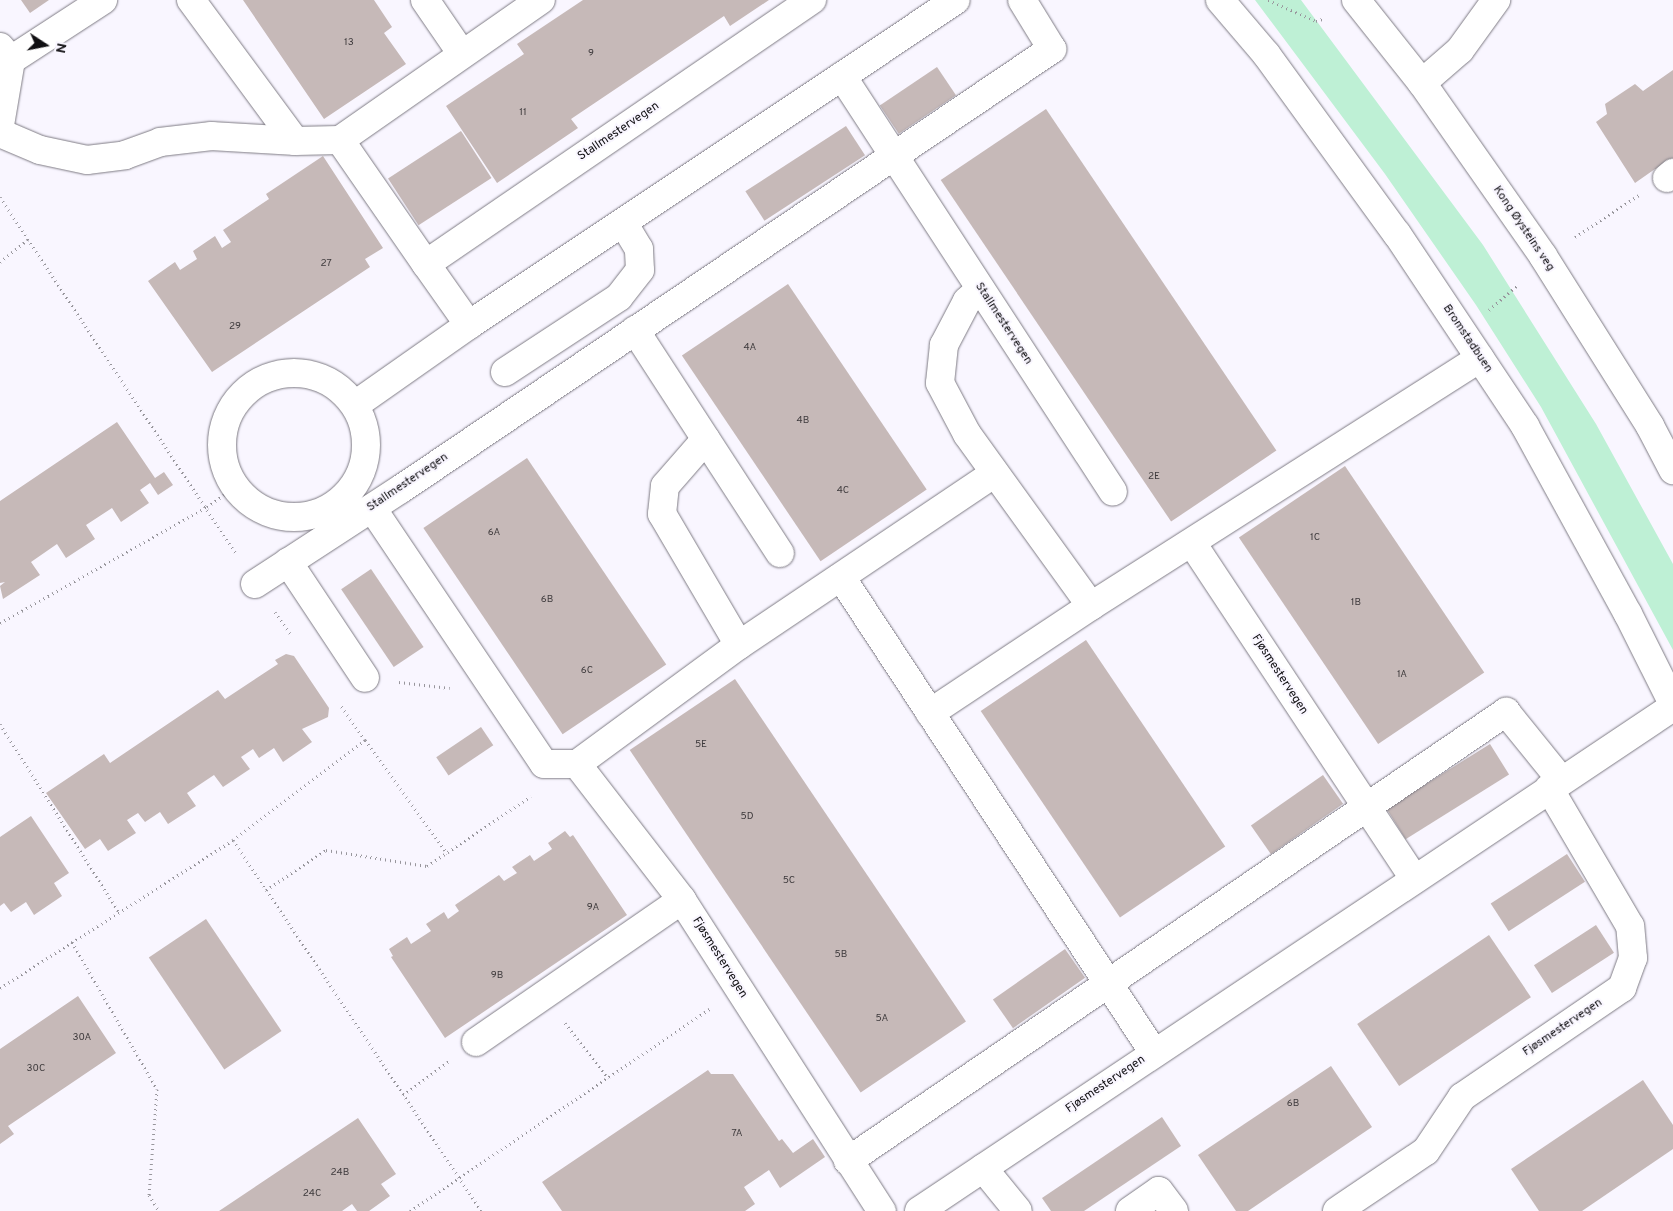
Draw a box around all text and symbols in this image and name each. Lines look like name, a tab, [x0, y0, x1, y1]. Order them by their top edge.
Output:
north arrow	[20, 20, 70, 70]
house number: 13	[344, 37, 354, 49]
text: N	[51, 41, 70, 55]
house number: 9	[588, 48, 594, 60]
street label: Stallmestervegen	[576, 100, 662, 164]
house number: 11	[519, 107, 527, 119]
street label: Kong Øysteins veg	[1489, 184, 1557, 274]
house number: 27	[320, 258, 332, 270]
street label: Stallmestervegen	[971, 280, 1035, 368]
street label: Bromstadbuen	[1439, 302, 1495, 376]
house number: 29	[229, 321, 241, 333]
house number: 4A	[744, 342, 756, 354]
house number: 4B	[797, 415, 809, 427]
street label: Stallmestervegen	[365, 451, 451, 515]
house number: 2E	[1148, 471, 1160, 483]
house number: 4C	[837, 485, 849, 497]
house number: 6A	[488, 527, 500, 539]
house number: 1C	[1310, 532, 1320, 544]
house number: 6B	[541, 594, 553, 606]
house number: 1B	[1351, 597, 1361, 609]
street label: Fjøsmestervegen	[1248, 632, 1310, 718]
house number: 6C	[581, 665, 593, 677]
house number: 1A	[1397, 669, 1407, 681]
house number: 5E	[695, 739, 707, 751]
house number: 5D	[740, 811, 754, 823]
house number: 5C	[783, 875, 795, 887]
house number: 9A	[587, 902, 599, 914]
street label: Fjøsmestervegen	[688, 915, 750, 1001]
house number: 5B	[835, 949, 847, 961]
house number: 9B	[491, 970, 503, 982]
street label: Fjøsmestervegen	[1521, 996, 1605, 1060]
house number: 5A	[876, 1013, 888, 1025]
house number: 30A	[73, 1032, 91, 1044]
street label: Fjøsmestervegen	[1064, 1053, 1148, 1117]
house number: 30C	[27, 1063, 45, 1075]
house number: 6B	[1287, 1098, 1299, 1110]
house number: 7A	[732, 1128, 742, 1140]
house number: 24B	[331, 1167, 349, 1179]
house number: 24C	[303, 1188, 321, 1200]

